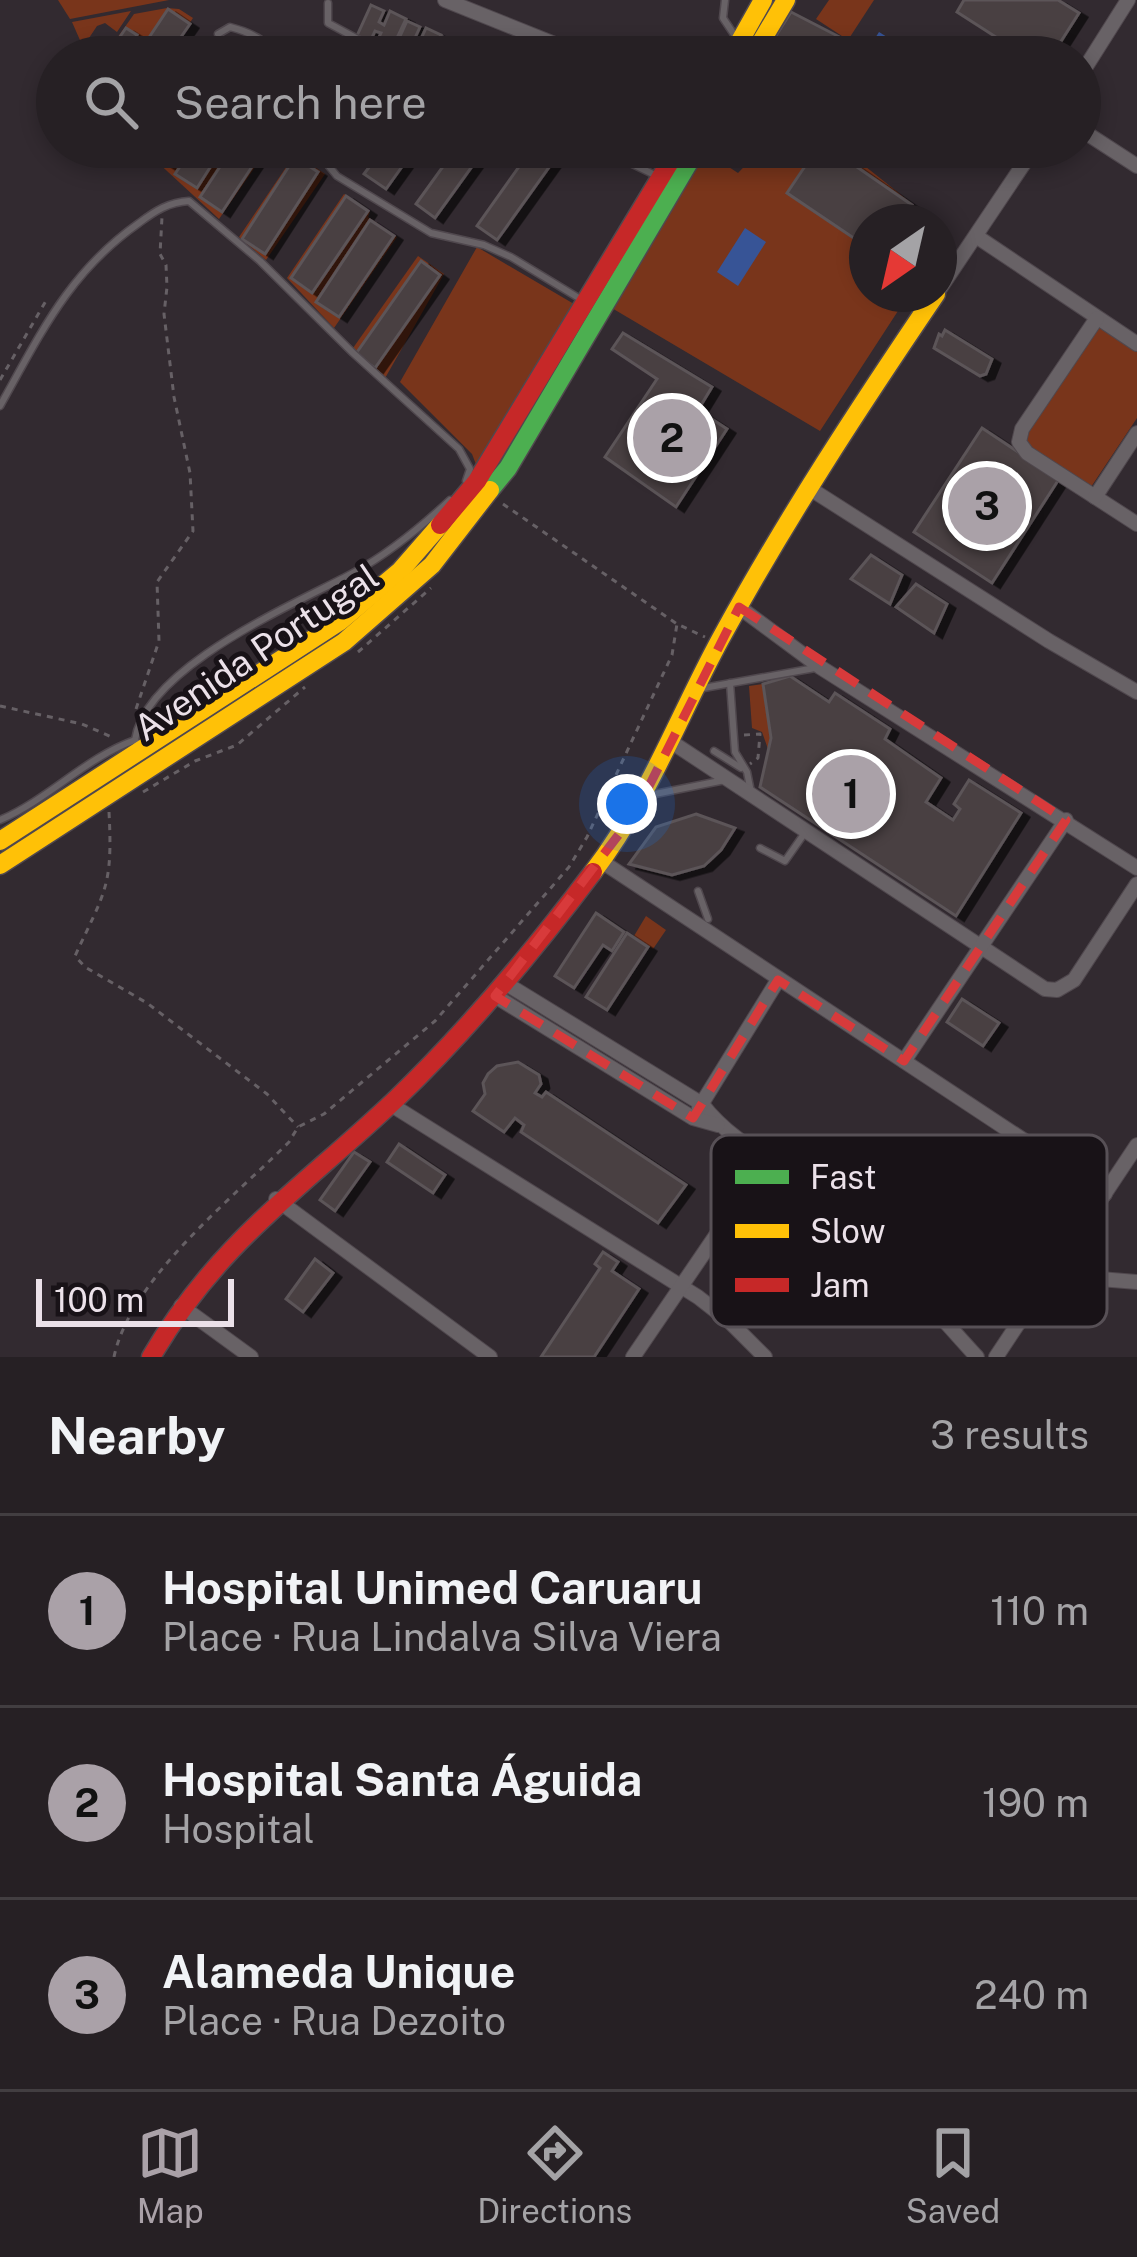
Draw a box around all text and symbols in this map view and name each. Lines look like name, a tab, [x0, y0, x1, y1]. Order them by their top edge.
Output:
search box	[36, 36, 1101, 168]
icon: search	[78, 69, 144, 135]
text: Search here	[174, 76, 427, 129]
north arrow	[849, 204, 957, 312]
pin: 2	[633, 393, 711, 483]
pin: 3	[948, 461, 1026, 551]
street label: Avenida Portugal	[126, 555, 386, 749]
pin: 1	[812, 749, 890, 839]
your location	[597, 774, 657, 834]
legend	[711, 1135, 1107, 1327]
text: Fast	[810, 1158, 877, 1196]
text: Slow	[810, 1212, 885, 1250]
text: Jam	[810, 1266, 870, 1304]
scale bar	[36, 1273, 234, 1326]
text: 100 m	[54, 1281, 144, 1319]
text: Nearby	[48, 1406, 225, 1465]
text: 3 results	[930, 1412, 1089, 1458]
text: Hospital Unimed Caruaru	[162, 1561, 703, 1614]
text: 1	[79, 1588, 95, 1634]
text: 110 m	[990, 1588, 1089, 1634]
text: Place · Rua Lindalva Silva Viera	[162, 1614, 722, 1660]
text: Hospital Santa Águida	[162, 1753, 642, 1806]
text: 2	[75, 1780, 99, 1826]
text: 190 m	[982, 1780, 1089, 1826]
text: Hospital	[162, 1806, 315, 1852]
text: Alameda Unique	[162, 1945, 515, 1998]
text: 3	[74, 1972, 100, 2018]
text: 240 m	[974, 1972, 1089, 2018]
text: Place · Rua Dezoito	[162, 1998, 506, 2044]
tab: Map	[137, 2120, 204, 2230]
tab: Directions	[477, 2120, 632, 2230]
tab: Saved	[906, 2120, 1000, 2230]

